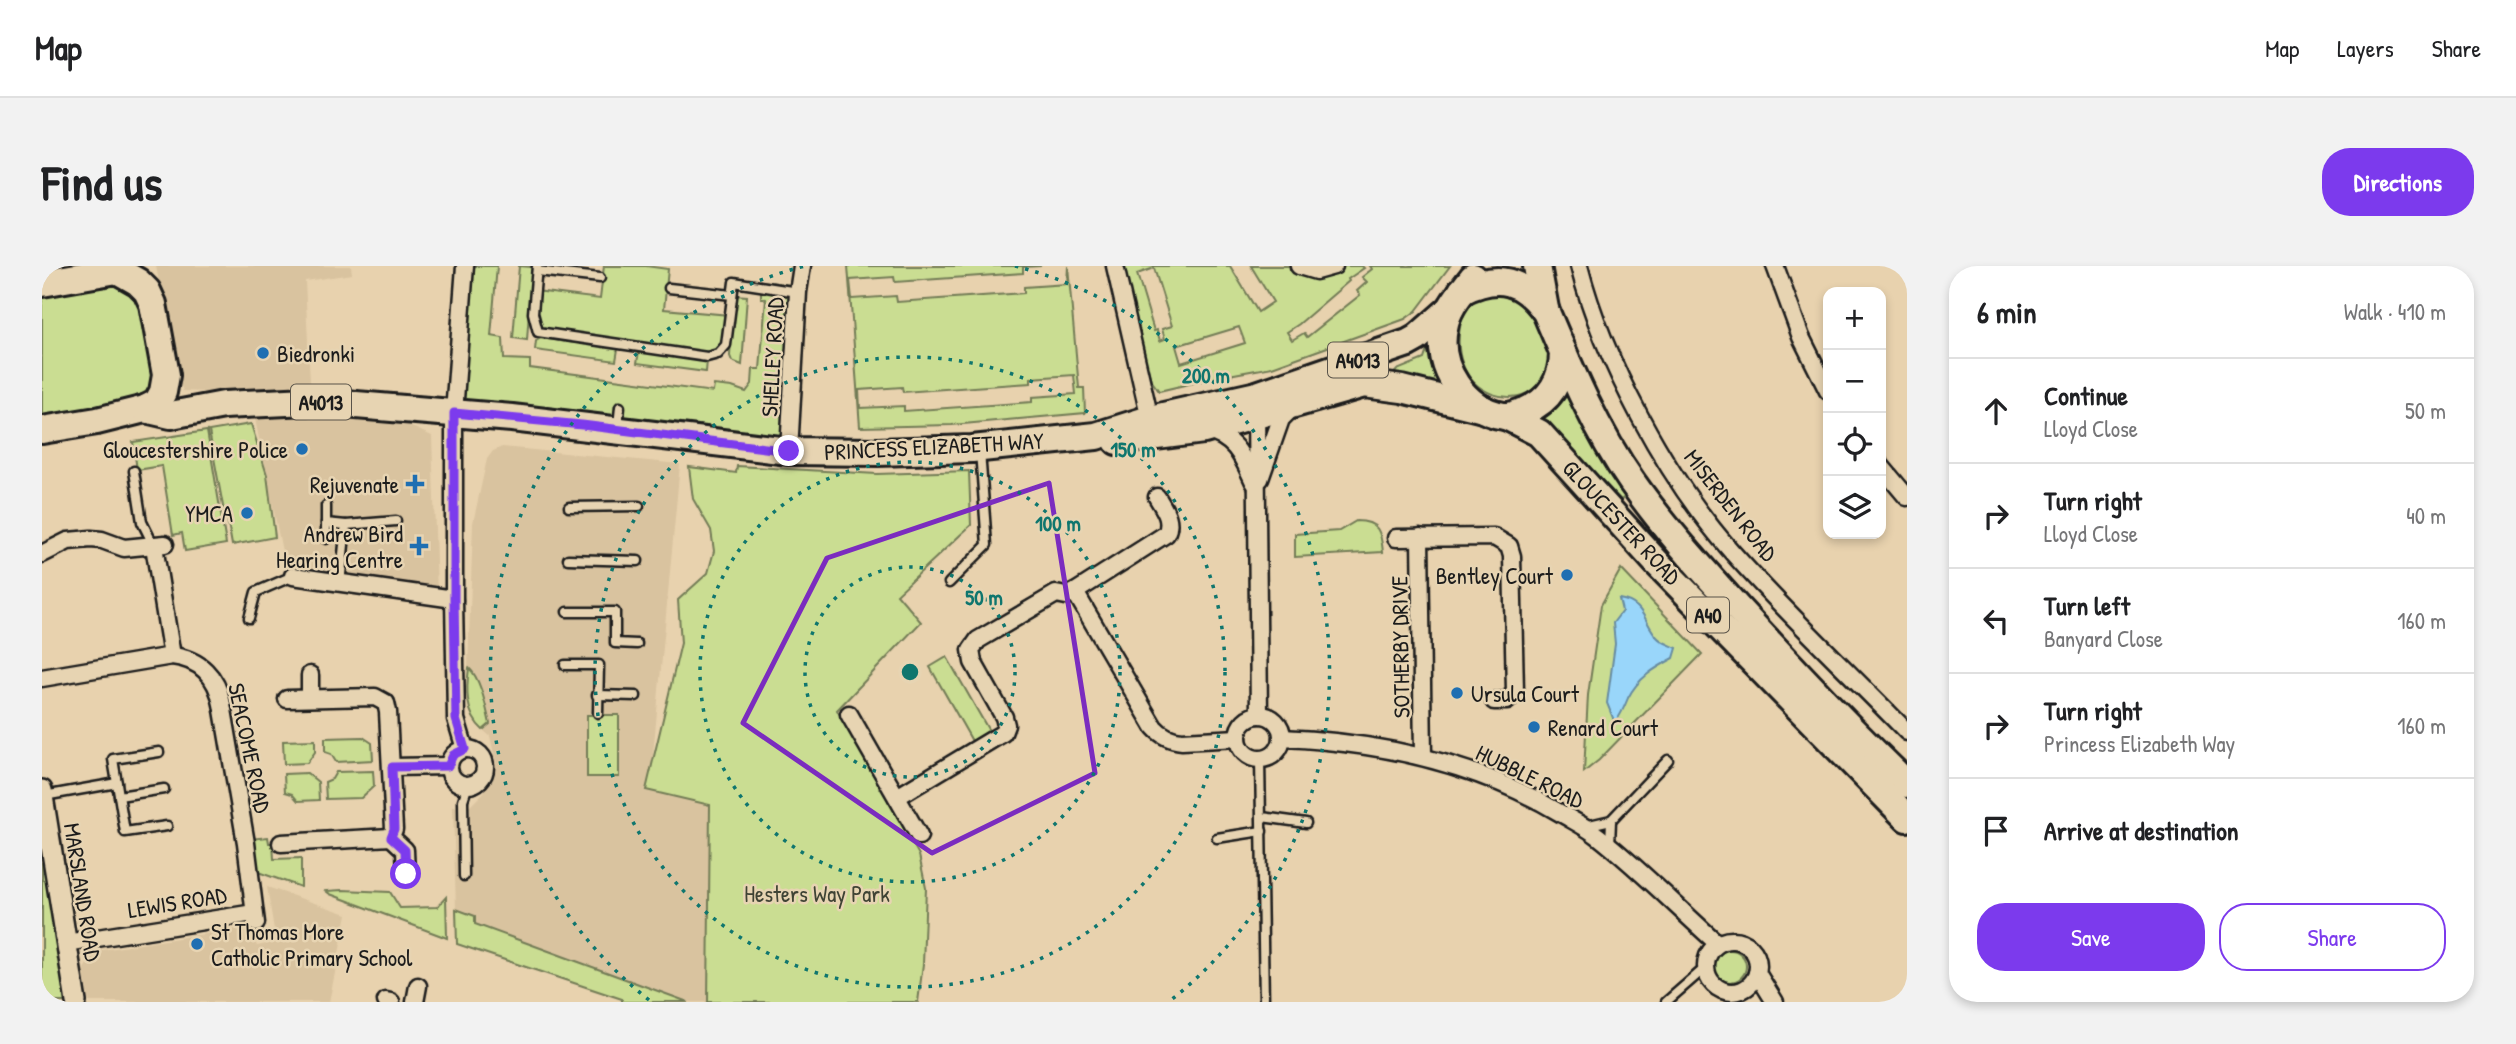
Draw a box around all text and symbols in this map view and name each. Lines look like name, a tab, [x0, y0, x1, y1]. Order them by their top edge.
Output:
text: Map	[35, 26, 82, 70]
text: Map	[2265, 32, 2299, 64]
text: Layers	[2337, 32, 2394, 64]
text: Share	[2432, 32, 2481, 64]
button: Directions	[2322, 148, 2474, 216]
text: Find us	[42, 149, 162, 215]
map controls	[1823, 287, 1886, 539]
button: +	[1823, 287, 1886, 350]
text: 6 min	[1977, 292, 2037, 332]
street label: SHELLEY ROAD	[753, 296, 791, 418]
text: Walk · 410 m	[2344, 296, 2446, 327]
place label: Biedronki	[277, 338, 355, 369]
road number: A4013	[1328, 342, 1388, 378]
marker: Biedronki	[255, 345, 271, 361]
button: −	[1823, 350, 1886, 413]
text: 200 m	[1182, 361, 1230, 390]
text: Continue	[2044, 378, 2128, 413]
road number: A4013	[291, 384, 351, 420]
icon: ahead	[1977, 392, 2015, 430]
text: 50 m	[2405, 395, 2446, 426]
button: locate	[1823, 413, 1886, 476]
text: Lloyd Close	[2044, 413, 2138, 444]
street label: PRINCESS ELIZABETH WAY	[824, 425, 1044, 467]
place label: Gloucestershire Police	[103, 434, 288, 465]
route end	[773, 435, 804, 466]
text: 150 m	[1110, 435, 1156, 464]
marker: Gloucestershire Police	[294, 441, 310, 457]
street label: MISERDEN ROAD	[1677, 443, 1785, 567]
street label: GLOUCESTER ROAD	[1556, 453, 1688, 591]
place label: Rejuvenate	[310, 469, 399, 500]
marker: Rejuvenate	[405, 474, 425, 494]
button: layers	[1823, 476, 1886, 539]
text: Turn right	[2044, 483, 2142, 518]
icon: right	[1977, 497, 2015, 535]
place label: YMCA	[185, 498, 233, 529]
text: 40 m	[2406, 500, 2446, 531]
marker: YMCA	[239, 505, 255, 521]
text: 100 m	[1035, 509, 1081, 538]
place label: Andrew Bird Hearing Centre	[276, 518, 403, 575]
text: Lloyd Close	[2044, 518, 2138, 549]
marker: Andrew Bird Hearing Centre	[409, 536, 429, 556]
place label: Bentley Court	[1436, 560, 1554, 591]
marker: Bentley Court	[1559, 567, 1575, 583]
street label: SOTHERBY DRIVE	[1383, 576, 1417, 718]
text: 50 m	[965, 583, 1003, 612]
text: Turn left	[2044, 588, 2130, 623]
road number: A40	[1687, 598, 1729, 632]
icon: left	[1977, 602, 2015, 640]
text: 160 m	[2397, 605, 2446, 636]
text: Banyard Close	[2044, 623, 2163, 654]
centre of rings	[898, 660, 922, 684]
place label: Ursula Court	[1471, 678, 1580, 709]
street label: SEACOME ROAD	[221, 680, 279, 816]
marker: Ursula Court	[1449, 685, 1465, 701]
text: Turn right	[2044, 693, 2142, 728]
icon: right	[1977, 707, 2015, 745]
text: 160 m	[2397, 710, 2446, 741]
place label: Renard Court	[1548, 712, 1659, 743]
marker: Renard Court	[1526, 719, 1542, 735]
text: Princess Elizabeth Way	[2044, 728, 2235, 759]
street label: HUBBLE ROAD	[1471, 737, 1589, 815]
icon: arrive	[1977, 812, 2015, 850]
text: Arrive at destination	[2044, 813, 2239, 848]
street label: MARSLAND ROAD	[57, 821, 109, 963]
route start	[390, 858, 421, 889]
park label: Hesters Way Park	[744, 878, 890, 909]
street label: LEWIS ROAD	[125, 879, 229, 925]
button: Save	[1977, 903, 2205, 971]
button: Share	[2219, 903, 2446, 971]
place label: St Thomas More Catholic Primary School	[211, 916, 413, 973]
marker: St Thomas More Catholic Primary School	[189, 936, 205, 952]

